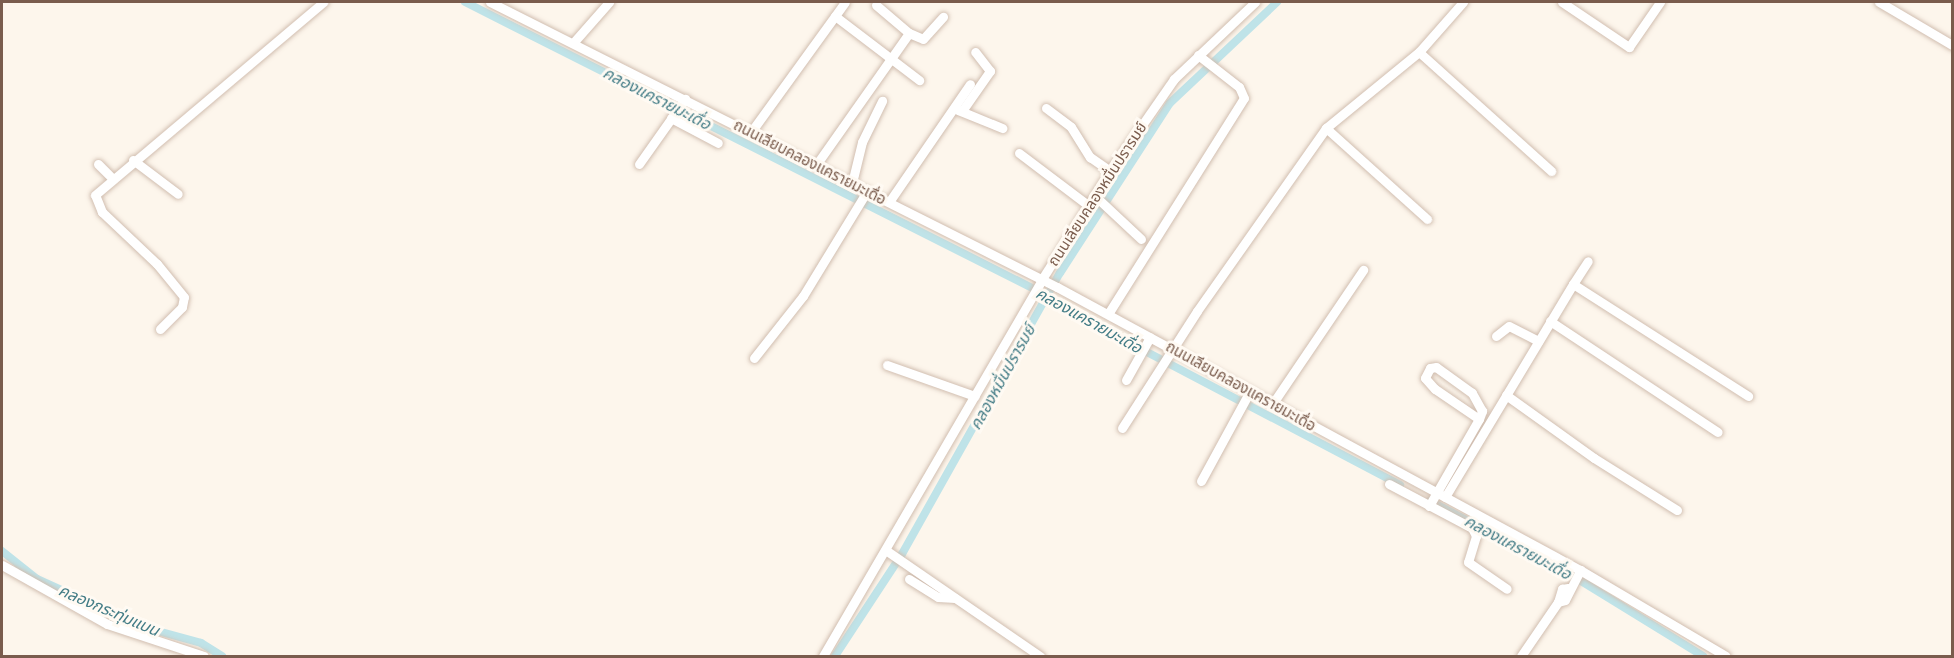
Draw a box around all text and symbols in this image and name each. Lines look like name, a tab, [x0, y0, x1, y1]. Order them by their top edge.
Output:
water label: คลองแครายมะเดื่อ	[600, 63, 714, 133]
street label: ถนนเลียบคลองแครายมะเดื่อ	[731, 116, 889, 208]
street label: ถนนเลียบคลองหมื่นปรารมย์	[1044, 119, 1150, 269]
water label: คลองแครายมะเดื่อ	[1033, 283, 1145, 357]
water label: คลองหมื่นปรารมย์	[965, 321, 1039, 433]
street label: ถนนเลียบคลองแครายมะเดื่อ	[1163, 337, 1319, 435]
water label: คลองแครายมะเดื่อ	[1461, 511, 1575, 583]
water label: คลองกระทุ่มแบน	[56, 580, 162, 640]

